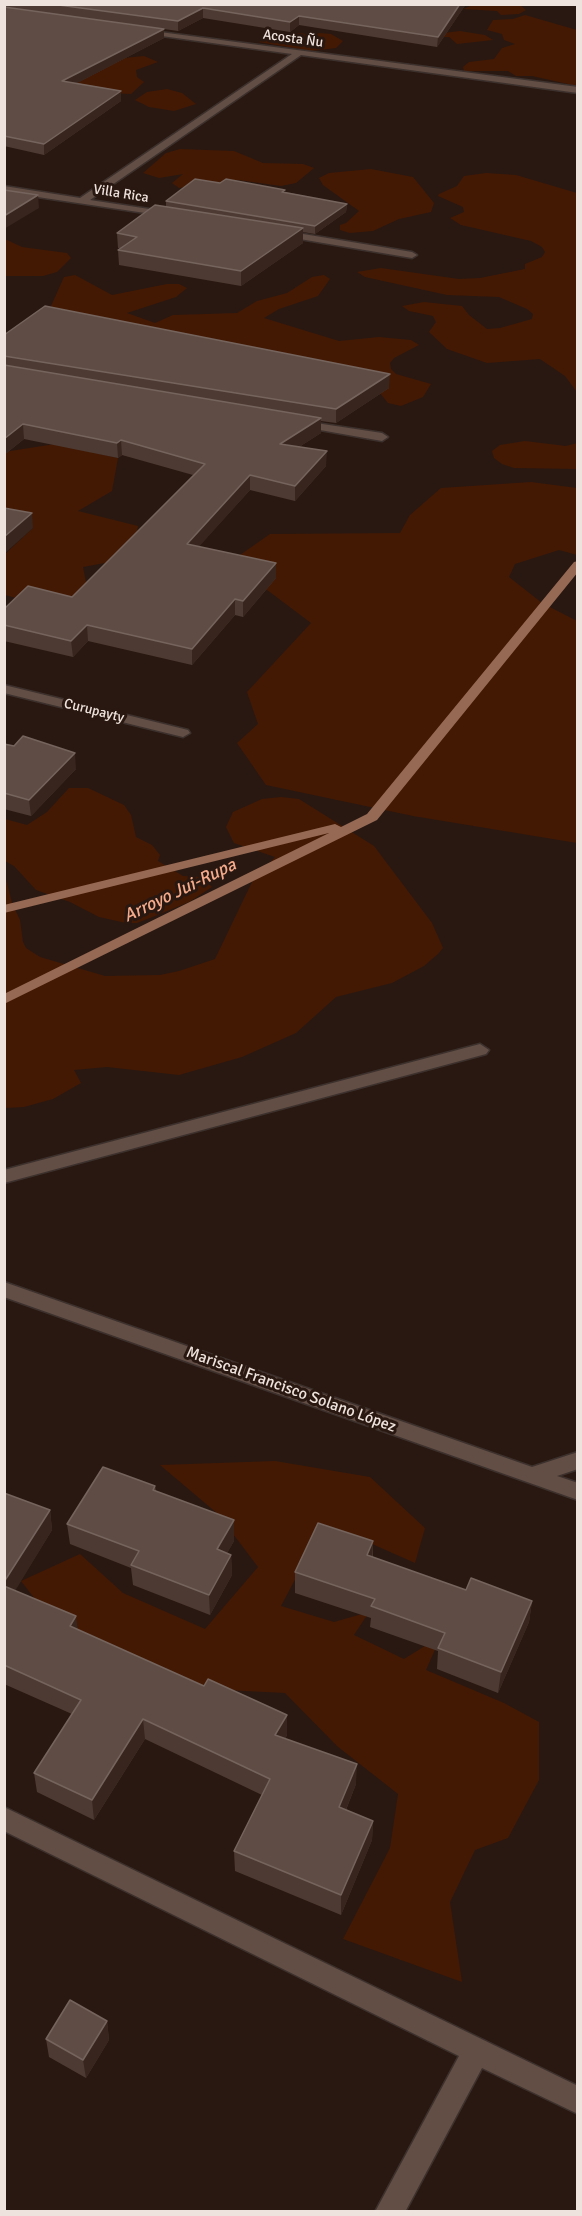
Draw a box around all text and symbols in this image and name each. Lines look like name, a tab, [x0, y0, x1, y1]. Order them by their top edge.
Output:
street label: Acosta Ñu	[262, 26, 324, 52]
street label: Villa Rica	[92, 181, 150, 207]
street label: Curupayty	[62, 695, 126, 727]
water label: Arroyo Jui-Rupa	[120, 854, 240, 928]
street label: Mariscal Francisco Solano López	[183, 1343, 399, 1437]

